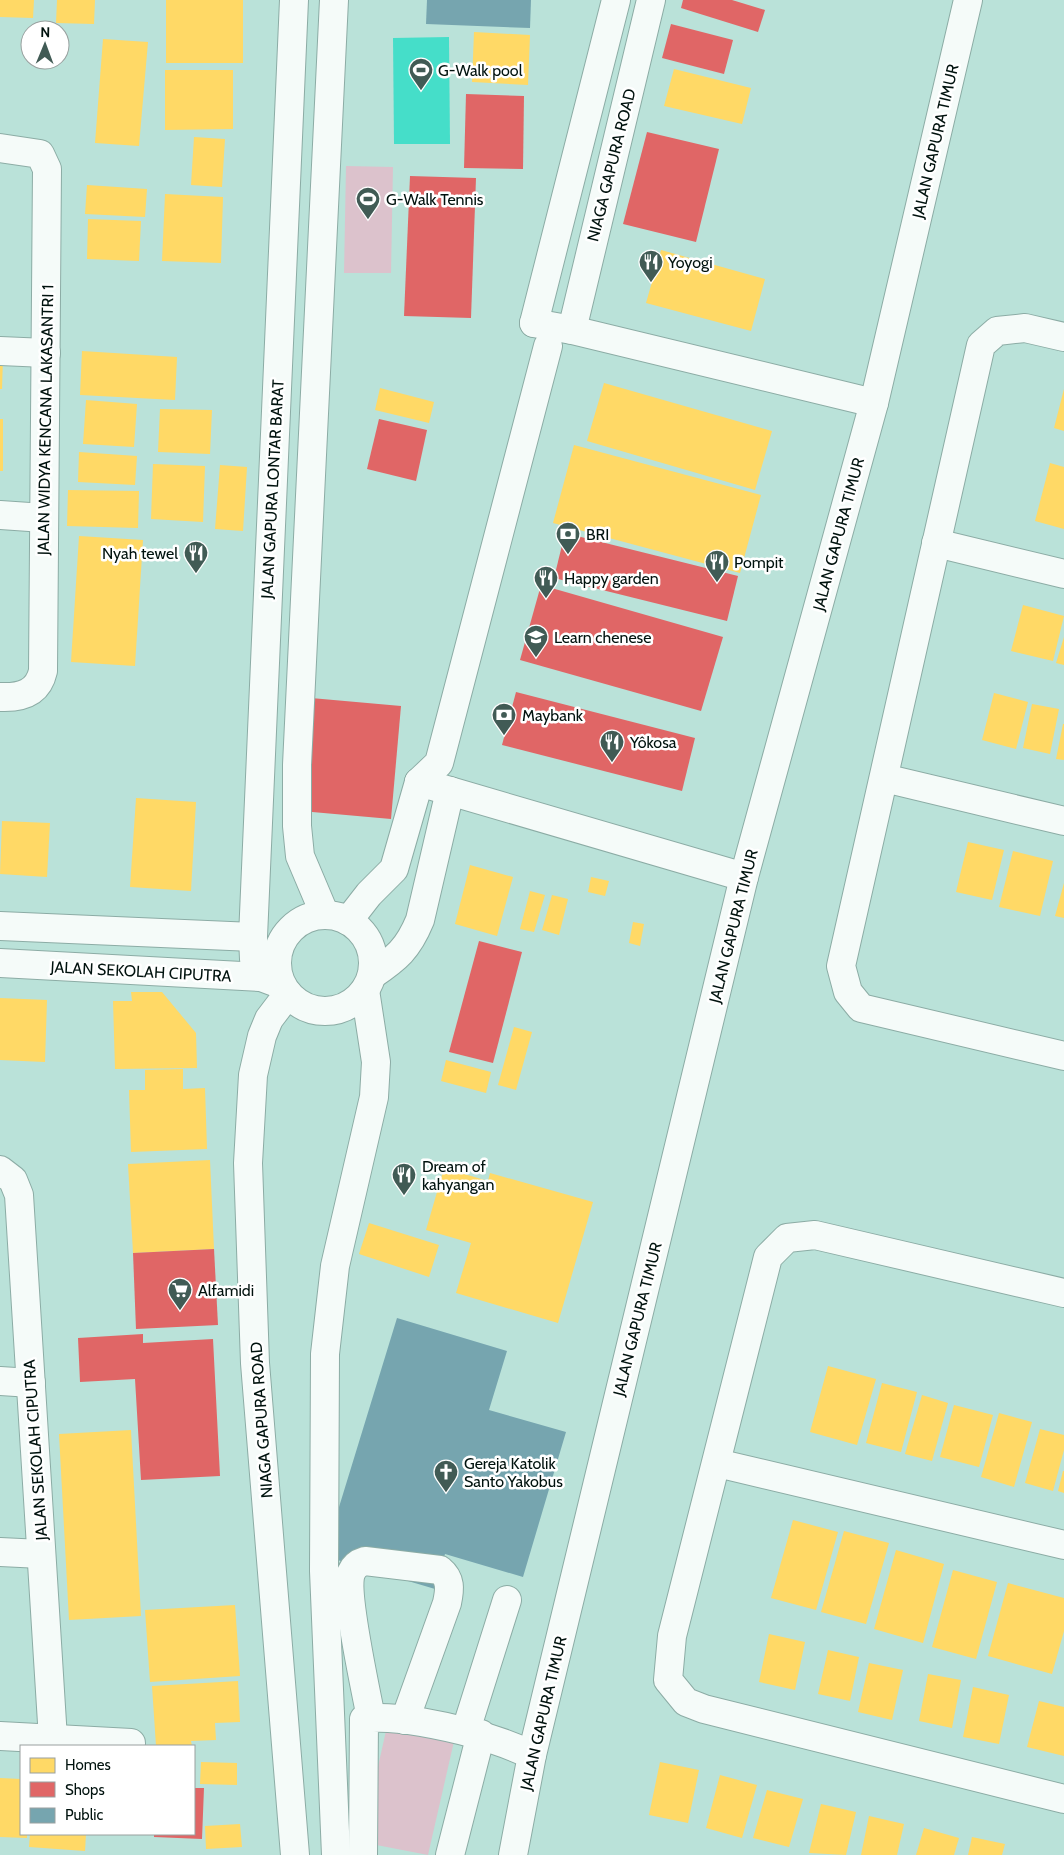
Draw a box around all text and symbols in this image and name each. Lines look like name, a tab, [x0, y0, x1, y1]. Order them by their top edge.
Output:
north arrow	[20, 20, 70, 70]
text: N	[40, 23, 50, 41]
sports icon: G-Walk pool	[408, 57, 434, 91]
place label: G-Walk pool	[438, 61, 523, 80]
street label: JALAN GAPURA TIMUR	[908, 62, 963, 221]
street label: NIAGA GAPURA ROAD	[583, 87, 640, 244]
sports icon: G-Walk Tennis	[355, 186, 381, 220]
place label: G-Walk Tennis	[386, 190, 484, 209]
restaurant icon: Yoyogi	[638, 249, 664, 283]
place label: Yoyogi	[667, 253, 713, 272]
street label: JALAN WIDYA KENCANA LAKASANTRI 1	[34, 285, 57, 556]
street label: JALAN GAPURA LONTAR BARAT	[257, 378, 288, 600]
street label: JALAN GAPURA TIMUR	[809, 455, 868, 614]
bank icon: BRI	[555, 521, 581, 555]
place label: BRI	[586, 525, 609, 544]
restaurant icon: Nyah tewel	[183, 540, 209, 574]
place label: Nyah tewel	[102, 544, 178, 563]
restaurant icon: Pompit	[704, 549, 730, 583]
place label: Pompit	[734, 553, 784, 572]
restaurant icon: Happy garden	[533, 565, 559, 599]
place label: Happy garden	[564, 569, 659, 588]
school or university icon: Learn chenese	[523, 624, 549, 658]
place label: Learn chenese	[554, 628, 651, 647]
bank icon: Maybank	[491, 702, 517, 736]
place label: Maybank	[522, 706, 584, 725]
restaurant icon: Yôkosa	[599, 729, 625, 763]
place label: Yôkosa	[629, 733, 677, 752]
street label: JALAN GAPURA TIMUR	[705, 847, 762, 1006]
street label: JALAN SEKOLAH CIPUTRA	[49, 957, 232, 986]
place label: Dream of kahyangan	[422, 1157, 494, 1194]
restaurant icon: Dream of kahyangan	[391, 1162, 417, 1196]
street label: JALAN GAPURA TIMUR	[609, 1240, 666, 1399]
supermarket icon: Alfamidi	[167, 1277, 193, 1311]
place label: Alfamidi	[198, 1281, 254, 1300]
street label: NIAGA GAPURA ROAD	[247, 1341, 276, 1499]
street label: JALAN SEKOLAH CIPUTRA	[20, 1359, 51, 1542]
place label: Gereja Katolik Santo Yakobus	[464, 1454, 563, 1491]
church icon: Gereja Katolik Santo Yakobus	[433, 1459, 459, 1493]
street label: JALAN GAPURA TIMUR	[516, 1634, 571, 1793]
legend	[20, 1745, 195, 1835]
text: Homes	[65, 1756, 111, 1774]
text: Shops	[65, 1781, 105, 1799]
text: Public	[65, 1806, 103, 1824]

